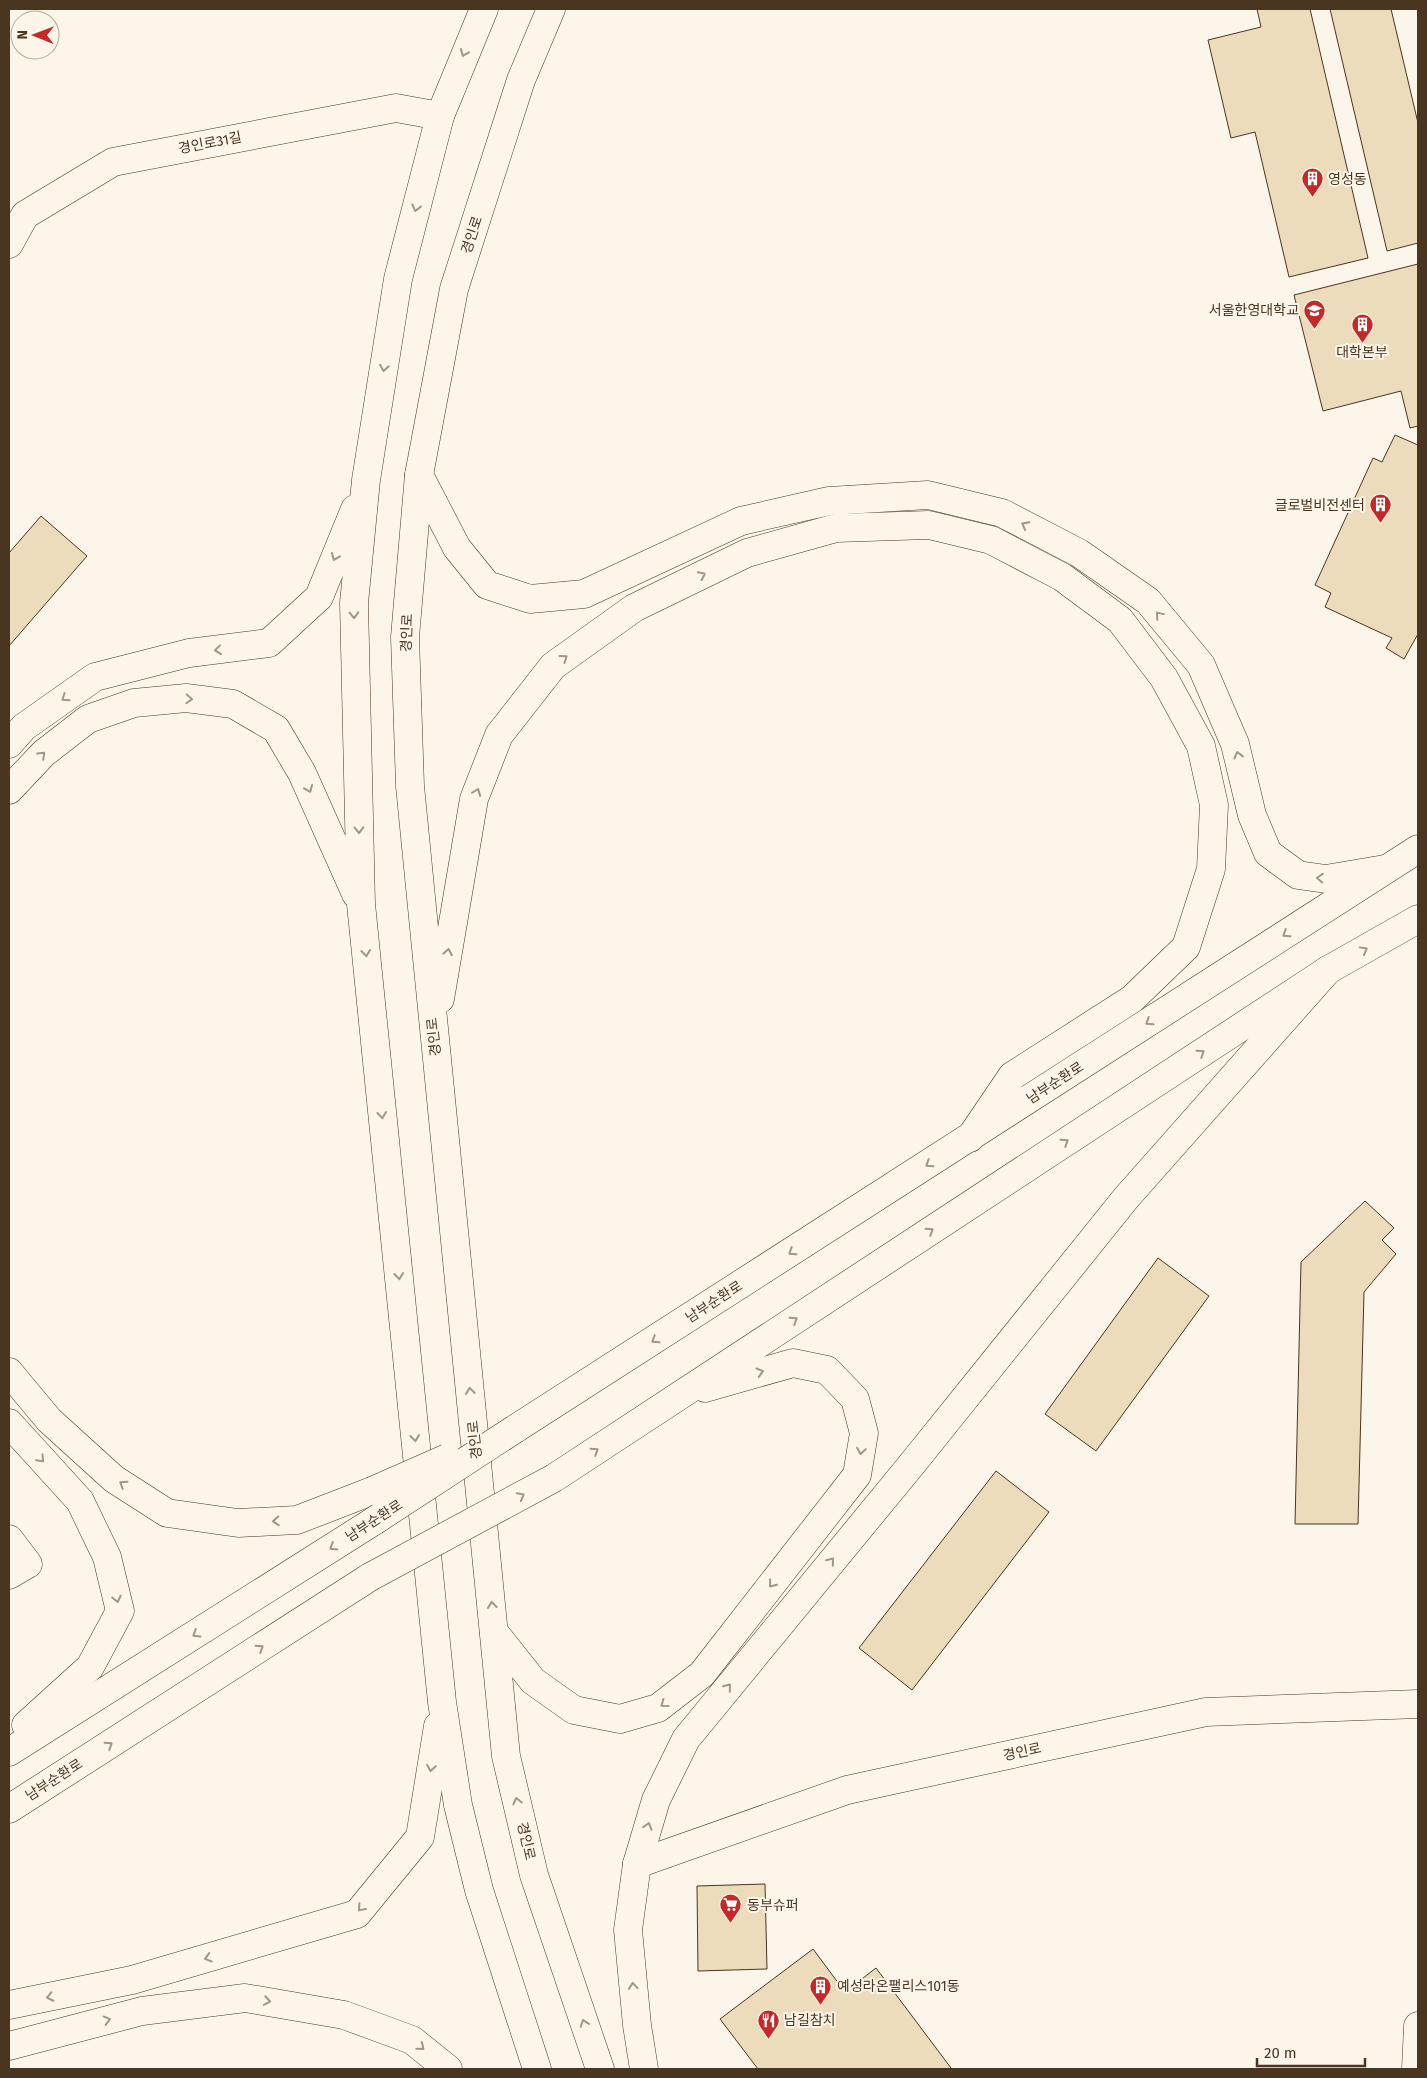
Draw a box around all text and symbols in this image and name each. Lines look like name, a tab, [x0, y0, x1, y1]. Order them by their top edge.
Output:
north arrow	[10, 10, 60, 60]
text: N	[14, 30, 31, 40]
one-way arrow	[460, 49, 470, 57]
street label: 경인로31길	[177, 129, 243, 157]
building icon: 영성동	[1300, 167, 1324, 198]
place label: 영성동	[1328, 171, 1367, 188]
one-way arrow	[412, 204, 422, 212]
street label: 경인로	[458, 214, 486, 256]
school or university icon: 서울한영대학교	[1303, 298, 1327, 329]
place label: 서울한영대학교	[1209, 302, 1299, 319]
building icon: 대학본부	[1350, 312, 1374, 343]
place label: 대학본부	[1336, 344, 1388, 361]
one-way arrow	[380, 363, 390, 372]
building icon: 글로벌비전센터	[1369, 493, 1393, 524]
place label: 글로벌비전센터	[1275, 497, 1365, 514]
one-way arrow	[1021, 521, 1030, 531]
one-way arrow	[331, 552, 341, 561]
one-way arrow	[697, 571, 706, 581]
one-way arrow	[1156, 611, 1165, 620]
one-way arrow	[349, 612, 360, 620]
street label: 경인로	[398, 613, 416, 653]
one-way arrow	[214, 644, 222, 654]
one-way arrow	[558, 655, 568, 664]
one-way arrow	[61, 692, 71, 701]
one-way arrow	[186, 694, 194, 705]
one-way arrow	[1233, 750, 1244, 759]
one-way arrow	[37, 752, 46, 761]
one-way arrow	[303, 784, 313, 793]
one-way arrow	[471, 788, 481, 797]
one-way arrow	[354, 826, 364, 834]
one-way arrow	[1316, 873, 1324, 884]
one-way arrow	[1282, 928, 1291, 937]
one-way arrow	[1358, 946, 1367, 956]
one-way arrow	[442, 948, 452, 956]
one-way arrow	[360, 949, 371, 957]
one-way arrow	[1145, 1016, 1155, 1025]
street label: 경인로	[424, 1017, 444, 1057]
one-way arrow	[1196, 1050, 1205, 1059]
street label: 남부순환로	[1023, 1058, 1087, 1108]
one-way arrow	[376, 1111, 387, 1119]
one-way arrow	[1060, 1139, 1069, 1148]
one-way arrow	[925, 1158, 934, 1168]
one-way arrow	[924, 1228, 933, 1237]
one-way arrow	[788, 1246, 797, 1255]
one-way arrow	[393, 1273, 404, 1281]
street label: 남부순환로	[682, 1277, 746, 1327]
one-way arrow	[788, 1317, 797, 1327]
one-way arrow	[651, 1333, 660, 1343]
one-way arrow	[756, 1368, 764, 1378]
one-way arrow	[465, 1387, 476, 1395]
street label: 경인로	[465, 1420, 485, 1460]
one-way arrow	[409, 1434, 420, 1442]
one-way arrow	[857, 1447, 867, 1456]
one-way arrow	[589, 1448, 598, 1457]
one-way arrow	[36, 1453, 45, 1462]
one-way arrow	[119, 1481, 128, 1491]
one-way arrow	[515, 1492, 524, 1502]
street label: 남부순환로	[342, 1496, 406, 1546]
one-way arrow	[272, 1516, 280, 1527]
one-way arrow	[330, 1541, 339, 1550]
one-way arrow	[826, 1558, 835, 1567]
one-way arrow	[769, 1578, 778, 1588]
one-way arrow	[111, 1594, 122, 1603]
one-way arrow	[487, 1601, 498, 1609]
one-way arrow	[192, 1627, 201, 1637]
one-way arrow	[255, 1644, 264, 1654]
one-way arrow	[723, 1684, 731, 1693]
one-way arrow	[661, 1698, 670, 1706]
street label: 경인로	[1001, 1740, 1043, 1764]
one-way arrow	[103, 1742, 112, 1751]
street label: 남부순환로	[22, 1755, 86, 1805]
one-way arrow	[427, 1763, 437, 1772]
one-way arrow	[512, 1796, 523, 1805]
street label: 경인로	[513, 1820, 539, 1862]
one-way arrow	[642, 1822, 653, 1831]
supermarket icon: 동부슈퍼	[719, 1893, 743, 1924]
place label: 동부슈퍼	[747, 1897, 799, 1914]
one-way arrow	[358, 1902, 367, 1911]
one-way arrow	[204, 1952, 213, 1962]
building icon: 예성라온팰리스101동	[809, 1974, 833, 2005]
place label: 예성라온팰리스101동	[837, 1978, 960, 1995]
one-way arrow	[628, 1982, 639, 1990]
one-way arrow	[46, 1991, 55, 2001]
one-way arrow	[262, 1996, 271, 2006]
restaurant icon: 남길참치	[756, 2008, 780, 2039]
place label: 남길참치	[784, 2012, 836, 2029]
one-way arrow	[102, 2015, 111, 2026]
one-way arrow	[580, 2019, 590, 2028]
scale bar	[1257, 2036, 1364, 2068]
one-way arrow	[415, 2042, 424, 2050]
text: 20 m	[1264, 2044, 1297, 2062]

